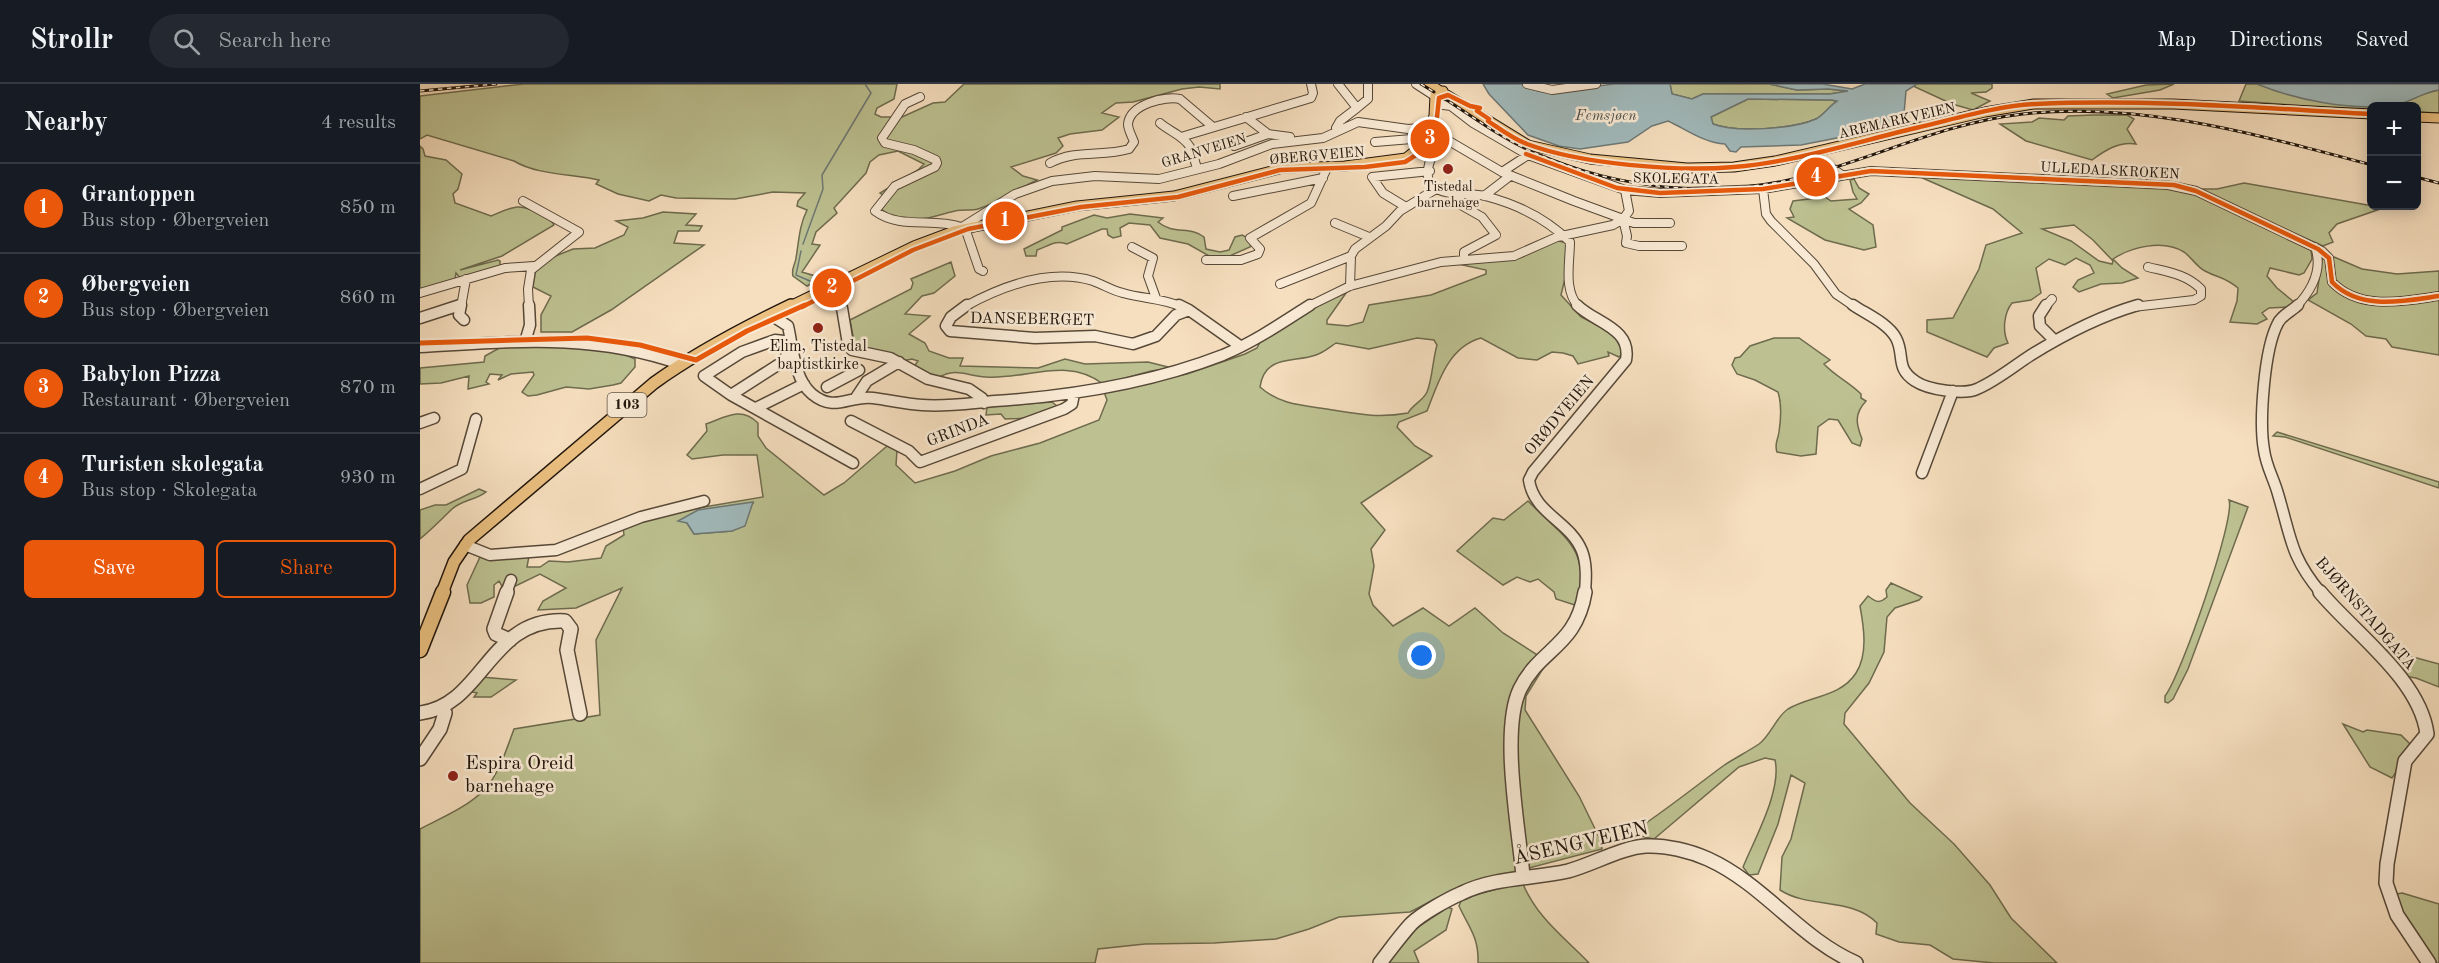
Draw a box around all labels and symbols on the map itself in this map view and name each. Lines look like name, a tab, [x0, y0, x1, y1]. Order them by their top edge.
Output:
street label: AREMARKVEIEN	[1837, 101, 1957, 141]
water label: Femsjøen	[1574, 109, 1637, 124]
pin: 3	[1410, 116, 1450, 162]
street label: GRANVEIEN	[1160, 131, 1248, 171]
street label: ØBERGVEIEN	[1269, 145, 1365, 167]
pin: 4	[1796, 154, 1836, 200]
street label: ULLEDALSKROKEN	[2040, 160, 2180, 182]
marker: Tistedal barnehage	[1441, 162, 1455, 176]
street label: SKOLEGATA	[1633, 171, 1720, 187]
place label: Tistedal barnehage	[1417, 180, 1479, 210]
pin: 1	[986, 198, 1024, 244]
pin: 2	[812, 266, 852, 310]
street label: DANSEBERGET	[970, 311, 1094, 329]
marker: Elim, Tistedal baptistkirke	[811, 321, 825, 335]
place label: Elim, Tistedal baptistkirke	[769, 339, 867, 373]
street label: ORØDVEIEN	[1522, 373, 1598, 459]
road number: 103	[608, 393, 646, 417]
street label: GRINDA	[925, 412, 991, 450]
street label: BJØRNSTADGATA	[2312, 555, 2418, 673]
your location	[1407, 641, 1436, 670]
place label: Espira Oreid barnehage	[465, 754, 574, 797]
marker: Espira Oreid barnehage	[446, 769, 460, 783]
street label: ÅSENGVEIEN	[1511, 815, 1650, 869]

